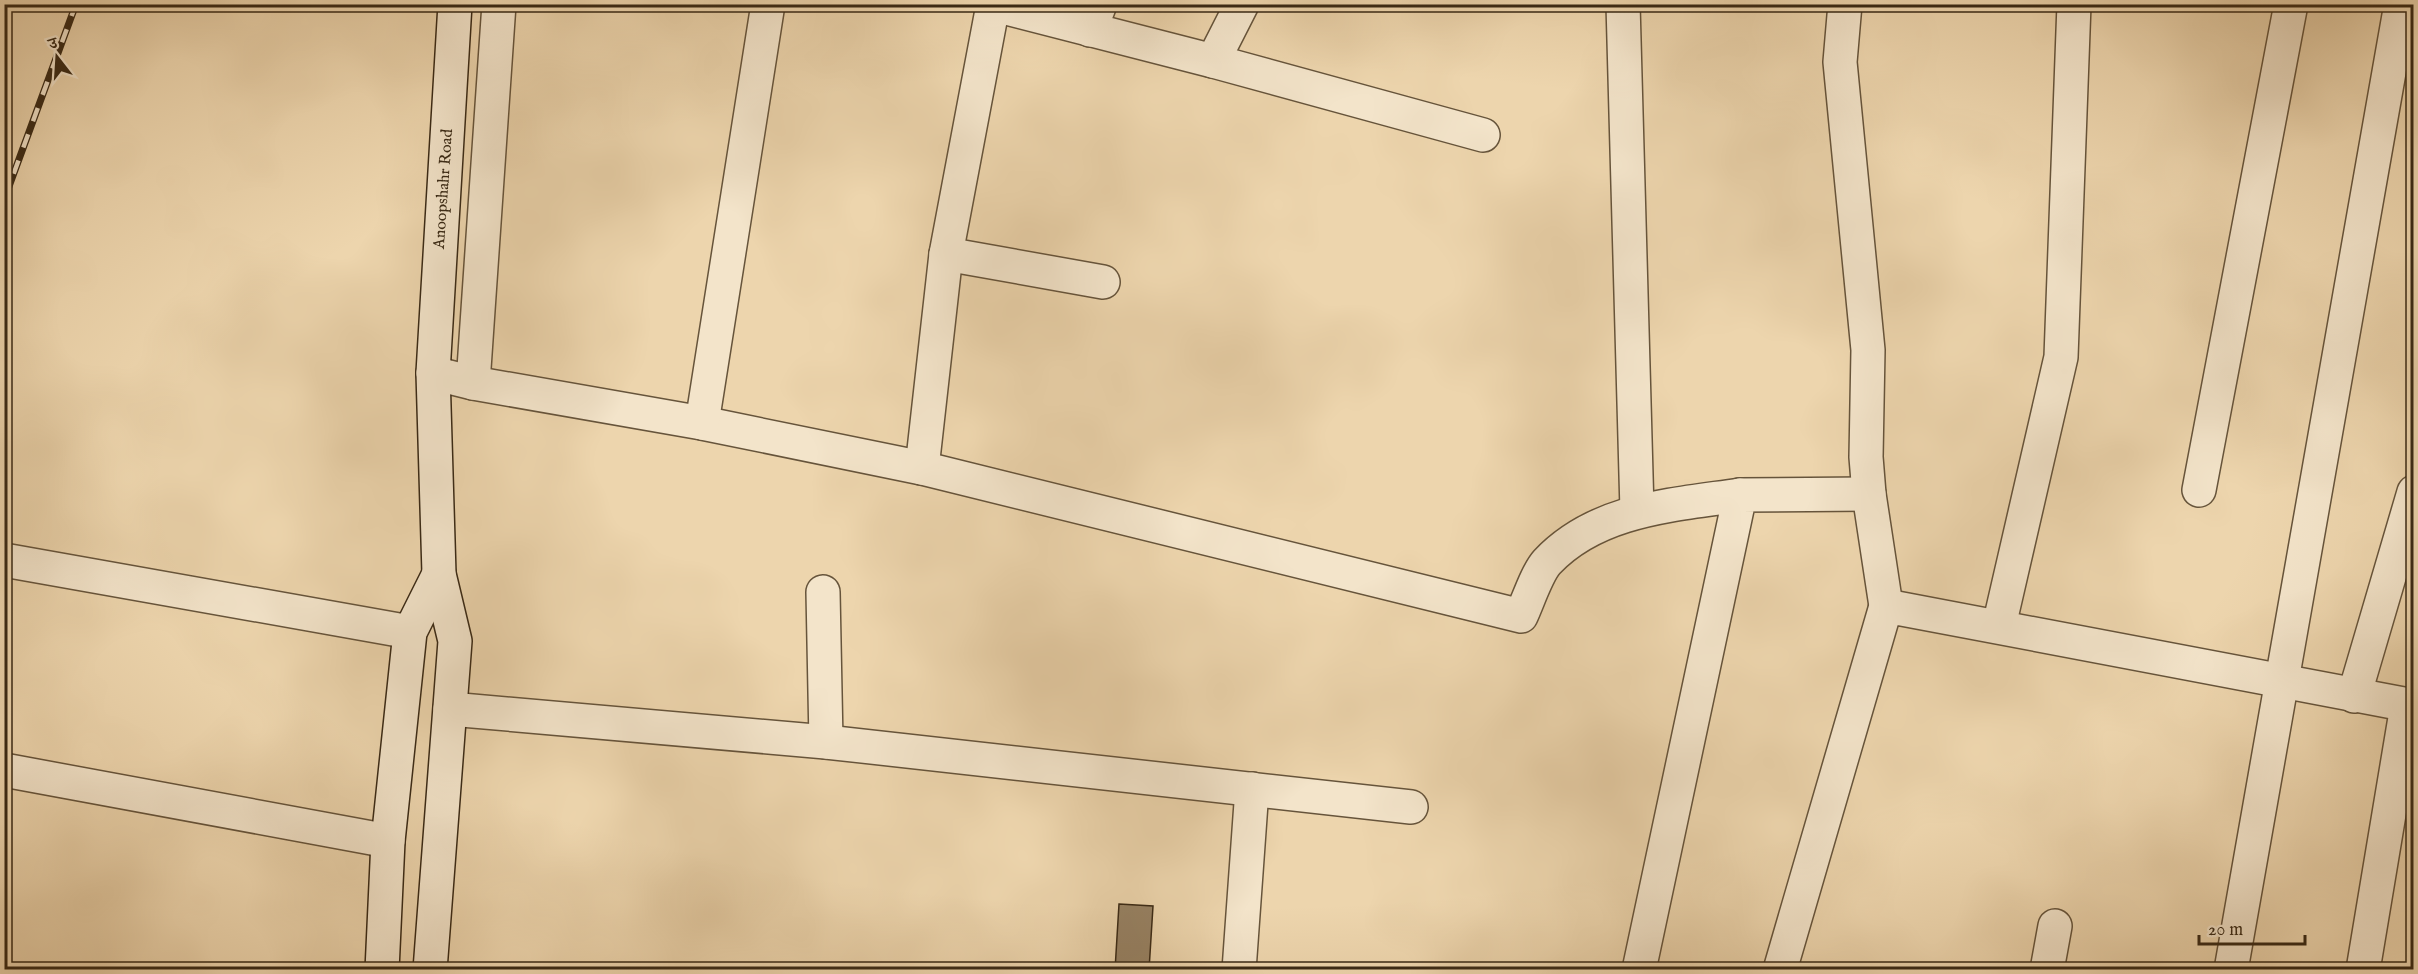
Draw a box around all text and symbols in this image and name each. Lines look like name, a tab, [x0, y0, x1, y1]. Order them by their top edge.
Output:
north arrow	[27, 27, 87, 87]
text: उ	[45, 33, 62, 56]
street label: Anoopshahr Road	[430, 128, 458, 251]
scale bar	[2199, 908, 2306, 946]
text: 20 m	[2208, 919, 2243, 942]

